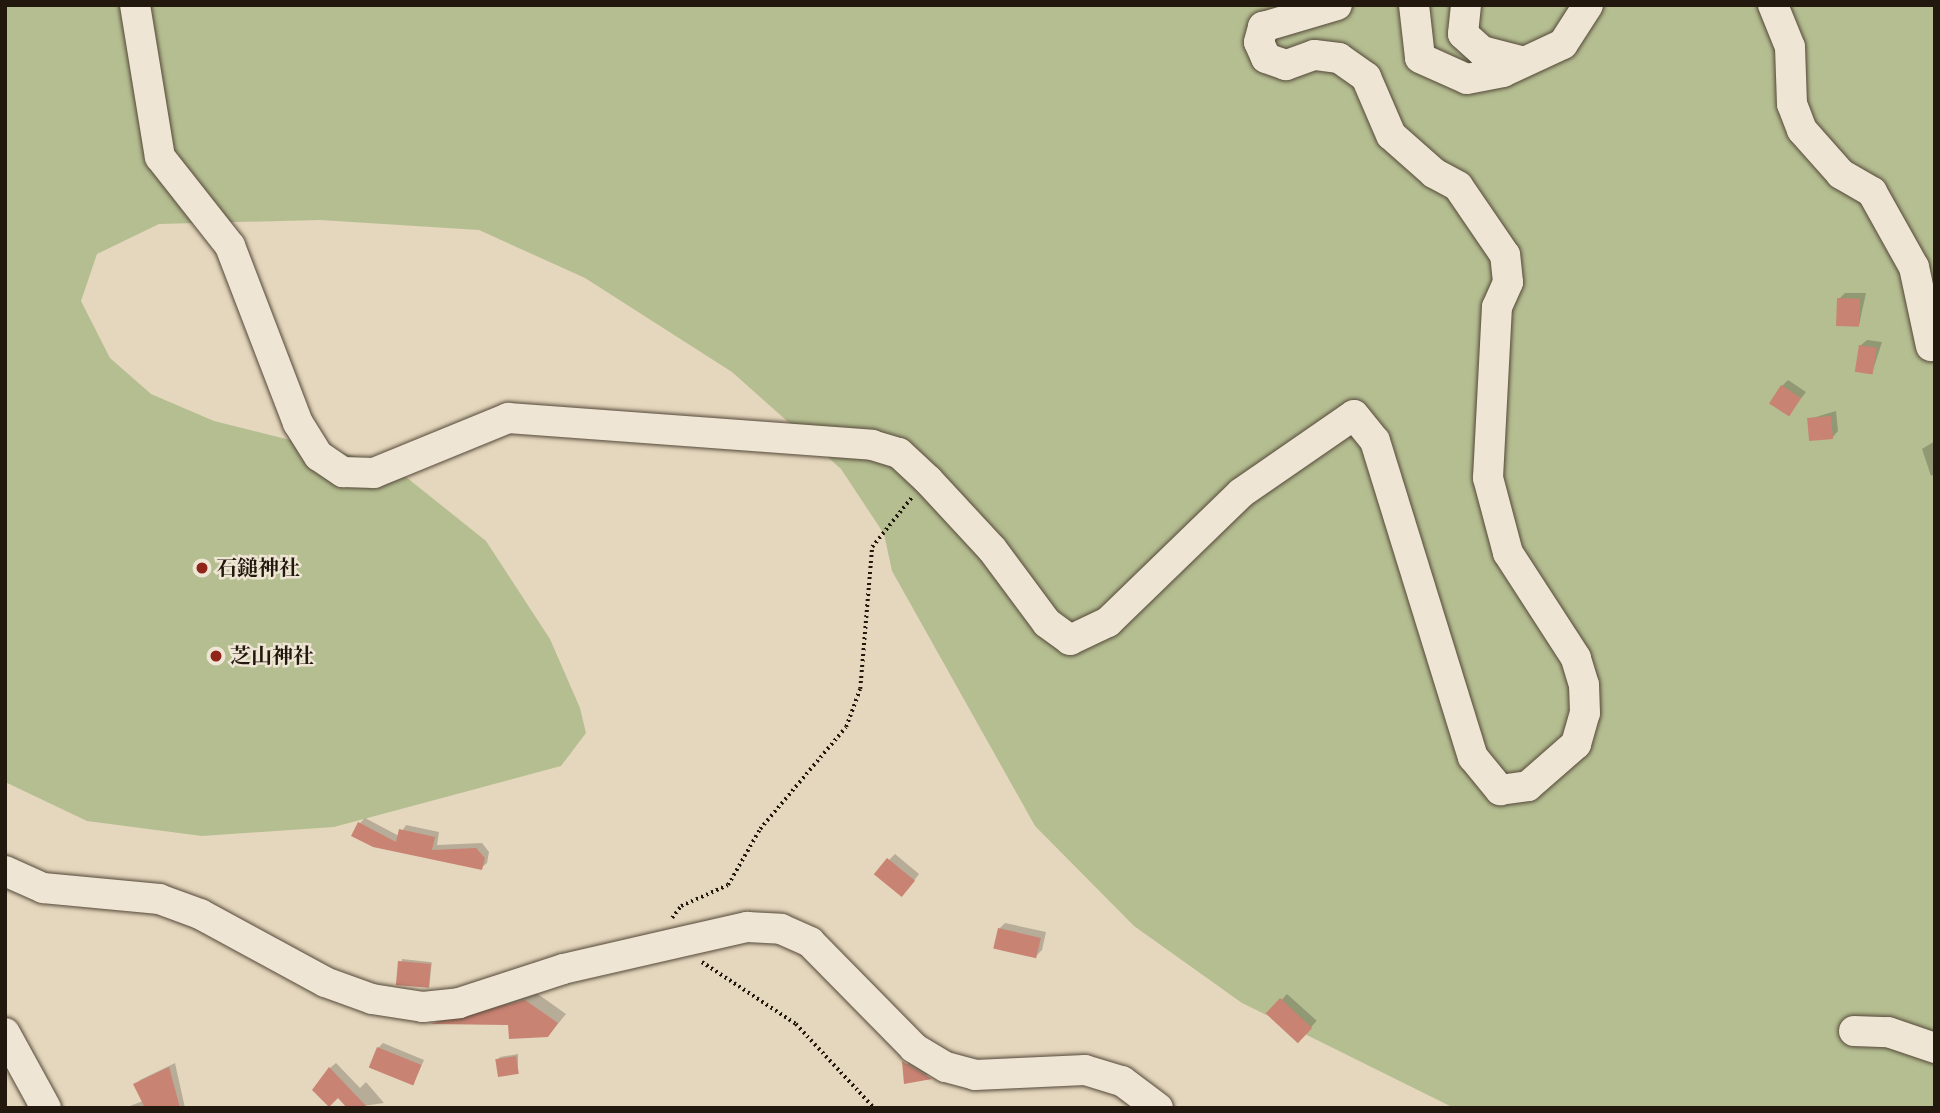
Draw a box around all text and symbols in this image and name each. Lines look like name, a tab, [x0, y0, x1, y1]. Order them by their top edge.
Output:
place label: 石鎚神社	[216, 555, 300, 581]
marker: 石鎚神社	[194, 560, 210, 576]
place label: 芝山神社	[230, 643, 314, 669]
marker: 芝山神社	[208, 648, 224, 664]

